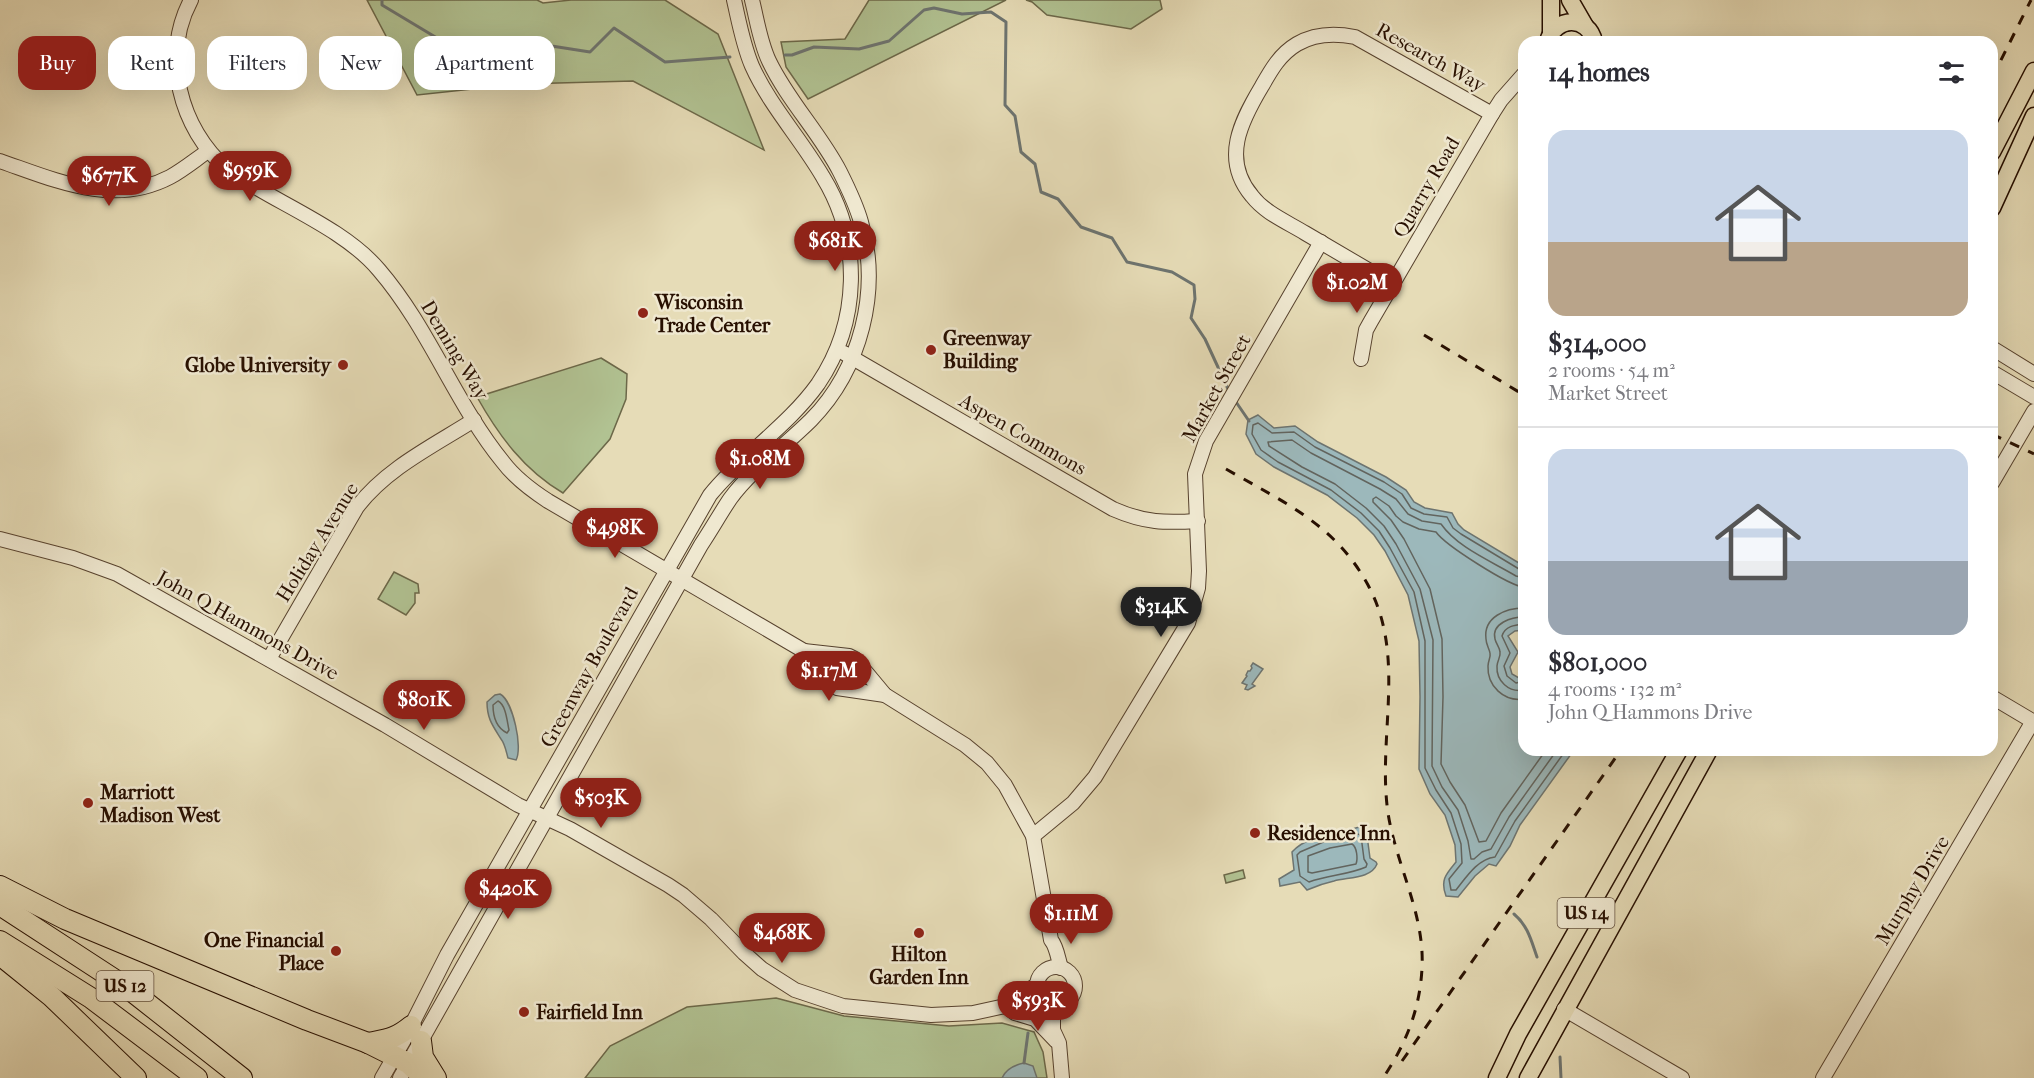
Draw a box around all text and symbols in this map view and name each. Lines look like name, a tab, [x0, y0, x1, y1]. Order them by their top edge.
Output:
street label: Research Way	[1372, 18, 1491, 98]
chip: Buy	[18, 36, 96, 90]
chip: Rent	[108, 36, 195, 90]
chip: Filters	[207, 36, 307, 90]
chip: New	[319, 36, 402, 90]
chip: Apartment	[414, 36, 555, 90]
icon: filters	[1935, 56, 1968, 89]
text: 14 homes	[1548, 57, 1650, 88]
street label: Quarry Road	[1388, 132, 1465, 242]
pin: $959K	[208, 151, 292, 202]
pin: $677K	[67, 156, 151, 207]
text: $959K	[222, 159, 278, 182]
text: $677K	[81, 164, 137, 187]
icon: home	[1704, 169, 1812, 277]
pin: $681K	[793, 221, 877, 272]
text: $681K	[808, 229, 862, 252]
pin: $1.02M	[1308, 263, 1406, 314]
text: $1.02M	[1326, 271, 1388, 294]
place label: Wisconsin Trade Center	[654, 291, 771, 337]
street label: Deming Way	[416, 296, 494, 405]
marker: Wisconsin Trade Center	[636, 306, 650, 320]
place label: Greenway Building	[943, 327, 1032, 373]
text: $314,000	[1548, 328, 1647, 359]
street label: Market Street	[1177, 330, 1256, 446]
marker: Greenway Building	[924, 343, 938, 357]
place label: Globe University	[185, 354, 332, 377]
marker: Globe University	[336, 358, 350, 372]
text: 2 rooms · 54 m²	[1548, 359, 1675, 382]
text: Market Street	[1548, 382, 1668, 405]
street label: Aspen Commons	[954, 388, 1090, 480]
pin: $1.08M	[711, 439, 809, 490]
text: $1.08M	[729, 447, 791, 470]
street label: Holiday Avenue	[272, 478, 363, 606]
icon: home	[1704, 488, 1812, 596]
pin: $498K	[573, 508, 657, 559]
text: $498K	[586, 516, 644, 539]
street label: John Q Hammons Drive	[151, 565, 343, 685]
street label: Greenway Boulevard	[536, 582, 644, 751]
pin: $314K	[1119, 587, 1203, 638]
text: $314K	[1135, 595, 1187, 618]
text: $801,000	[1548, 647, 1647, 678]
pin: $1.17M	[780, 651, 878, 702]
text: $1.17M	[800, 659, 858, 682]
text: 4 rooms · 132 m²	[1548, 678, 1681, 701]
pin: $801K	[382, 680, 466, 731]
text: $801K	[397, 688, 451, 711]
text: John Q Hammons Drive	[1548, 701, 1752, 724]
pin: $503K	[559, 778, 643, 829]
place label: Marriott Madison West	[99, 781, 221, 827]
text: $503K	[574, 786, 628, 809]
marker: Marriott Madison West	[81, 796, 95, 810]
place label: Residence Inn	[1267, 822, 1391, 845]
marker: Residence Inn	[1248, 826, 1262, 840]
street label: Murphy Drive	[1871, 831, 1954, 949]
pin: $420K	[466, 869, 550, 920]
text: $420K	[479, 877, 537, 900]
pin: $1.11M	[1022, 894, 1120, 945]
road number: US 14	[1558, 898, 1614, 928]
text: $1.11M	[1044, 902, 1098, 925]
pin: $468K	[740, 913, 824, 964]
text: $468K	[753, 921, 811, 944]
marker: Hilton Garden Inn	[912, 926, 926, 940]
place label: One Financial Place	[204, 929, 324, 975]
place label: Hilton Garden Inn	[869, 943, 969, 989]
marker: One Financial Place	[329, 944, 343, 958]
road number: US 12	[96, 971, 154, 1001]
pin: $593K	[996, 981, 1080, 1032]
text: $593K	[1012, 989, 1064, 1012]
place label: Fairfield Inn	[535, 1001, 643, 1024]
marker: Fairfield Inn	[517, 1005, 531, 1019]

